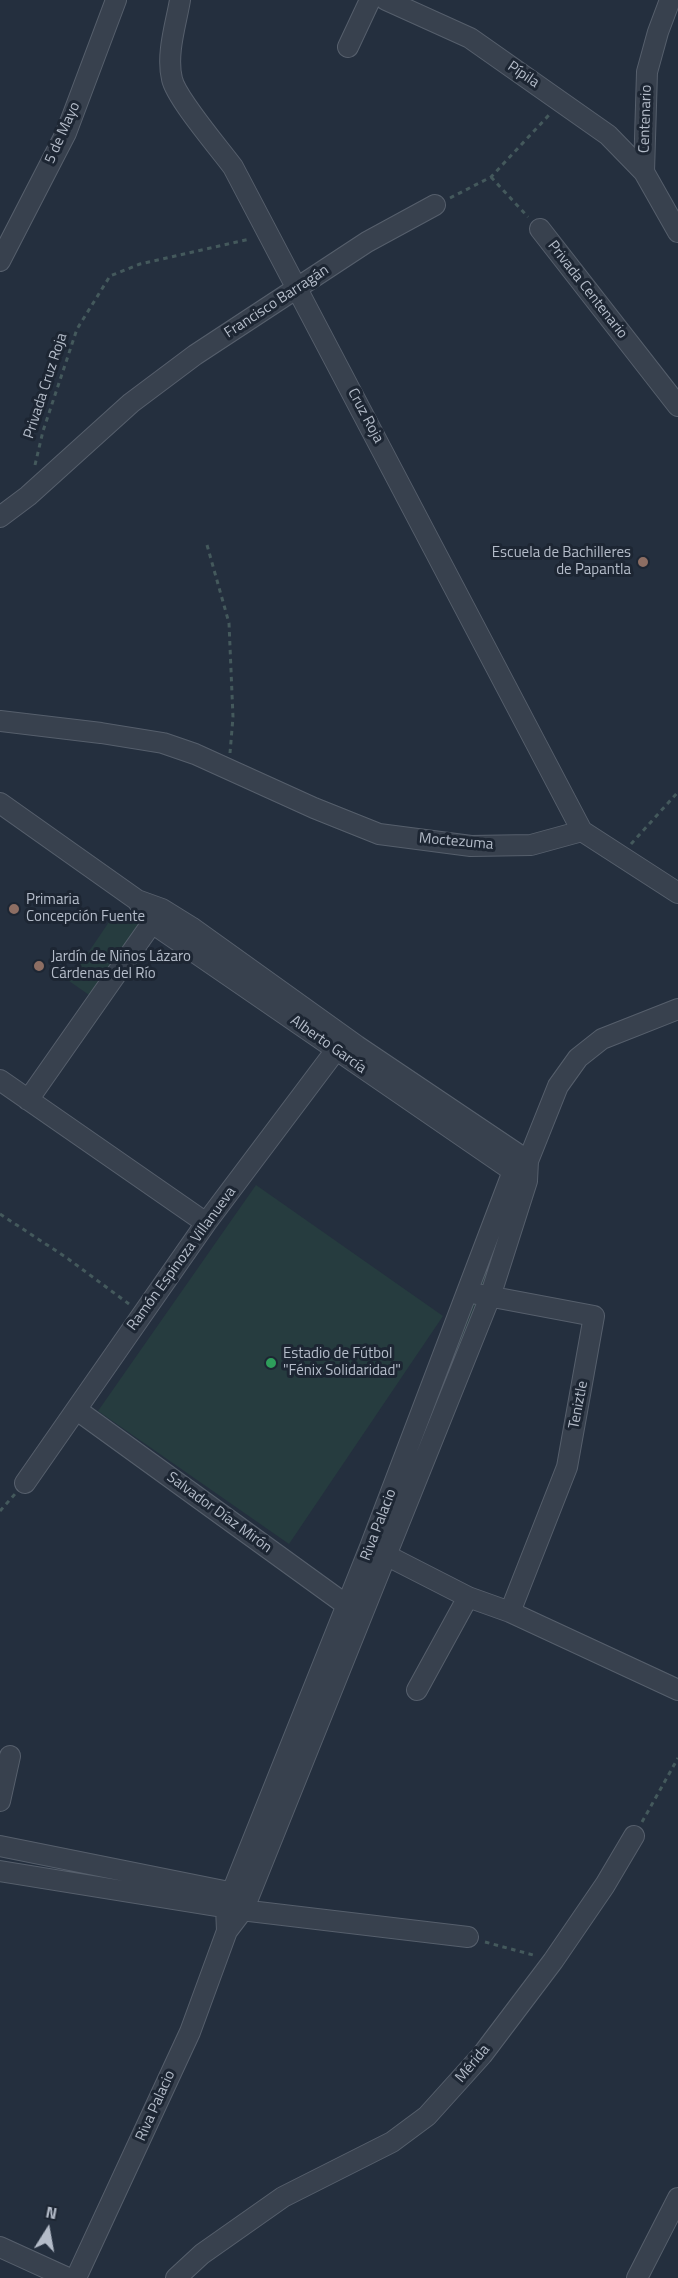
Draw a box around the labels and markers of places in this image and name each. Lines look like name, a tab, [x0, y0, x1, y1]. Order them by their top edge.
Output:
place label: Escuela de Bachilleres de Papantla	[492, 544, 631, 579]
marker: Escuela de Bachilleres de Papantla	[636, 555, 650, 569]
place label: Primaria Concepción Fuente	[26, 891, 145, 926]
marker: Primaria Concepción Fuente	[7, 902, 21, 916]
place label: Jardín de Niños Lázaro Cárdenas del Río	[51, 948, 191, 983]
marker: Jardín de Niños Lázaro Cárdenas del Río	[32, 959, 46, 973]
place label: Estadio de Fútbol "Fénix Solidaridad"	[283, 1345, 401, 1380]
marker: Estadio de Fútbol "Fénix Solidaridad"	[264, 1356, 278, 1370]

